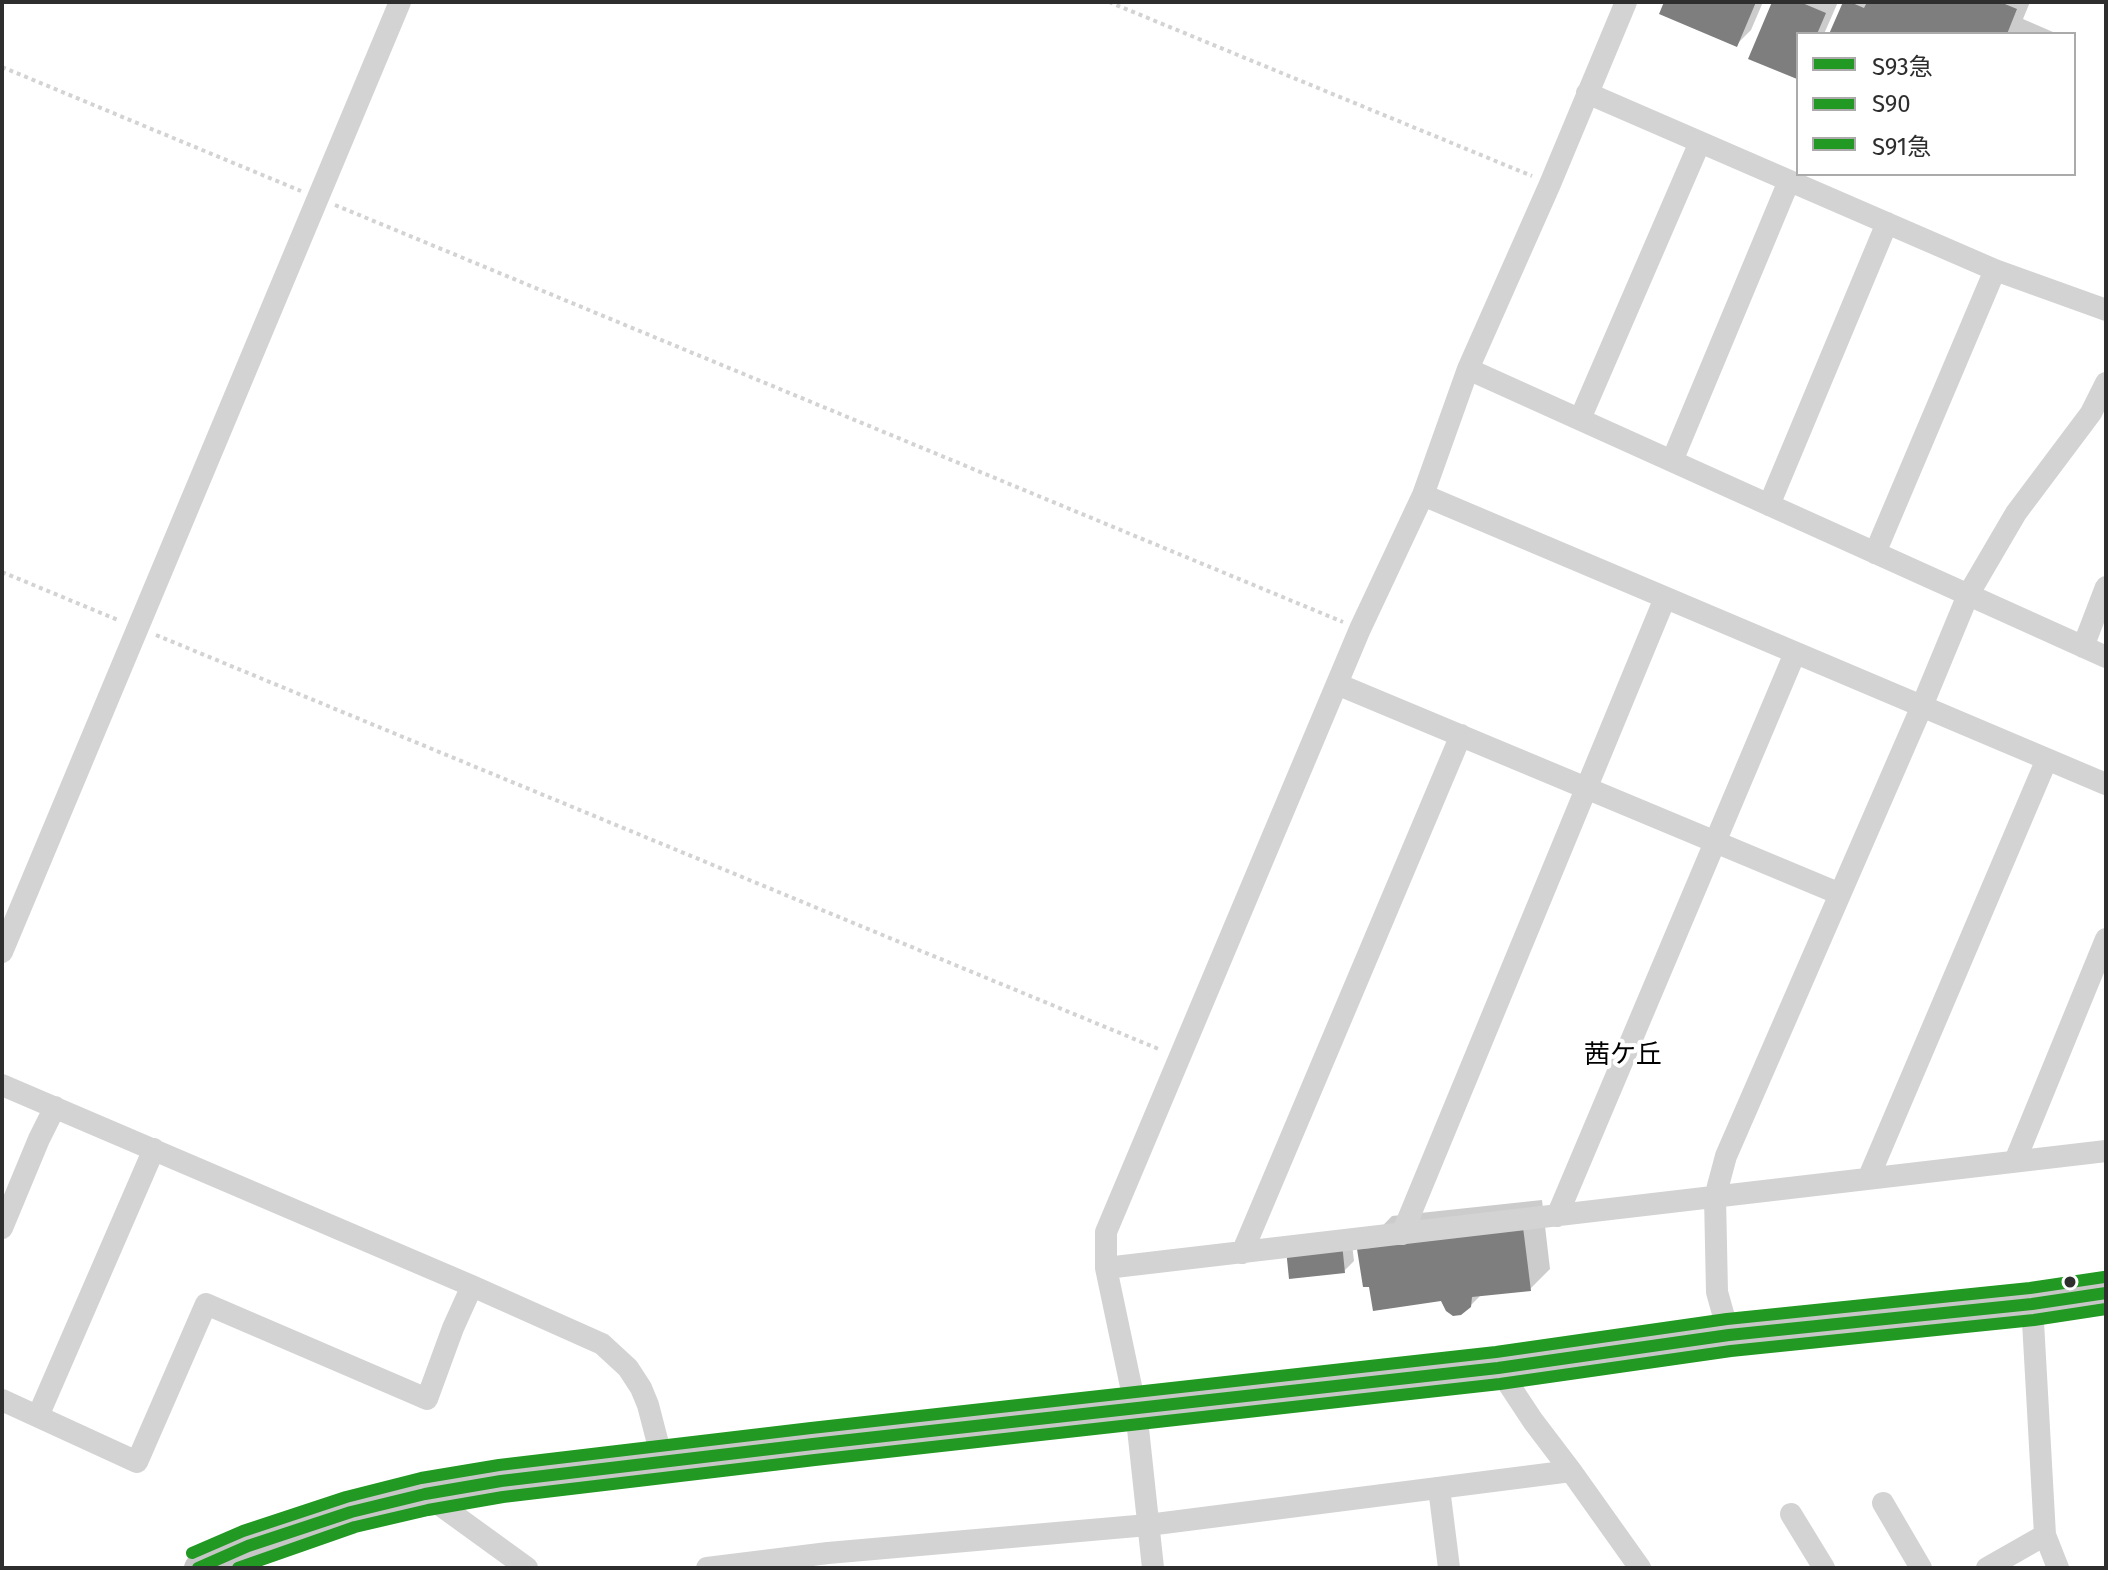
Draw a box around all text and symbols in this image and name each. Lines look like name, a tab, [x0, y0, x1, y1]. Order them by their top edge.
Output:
legend	[1796, 32, 2076, 176]
text: S93急	[1872, 53, 1933, 81]
text: S90	[1872, 90, 1911, 118]
text: S91急	[1872, 133, 1931, 161]
district label: 茜ケ丘	[1584, 1040, 1662, 1072]
unlabelled marker	[2062, 1274, 2078, 1290]

